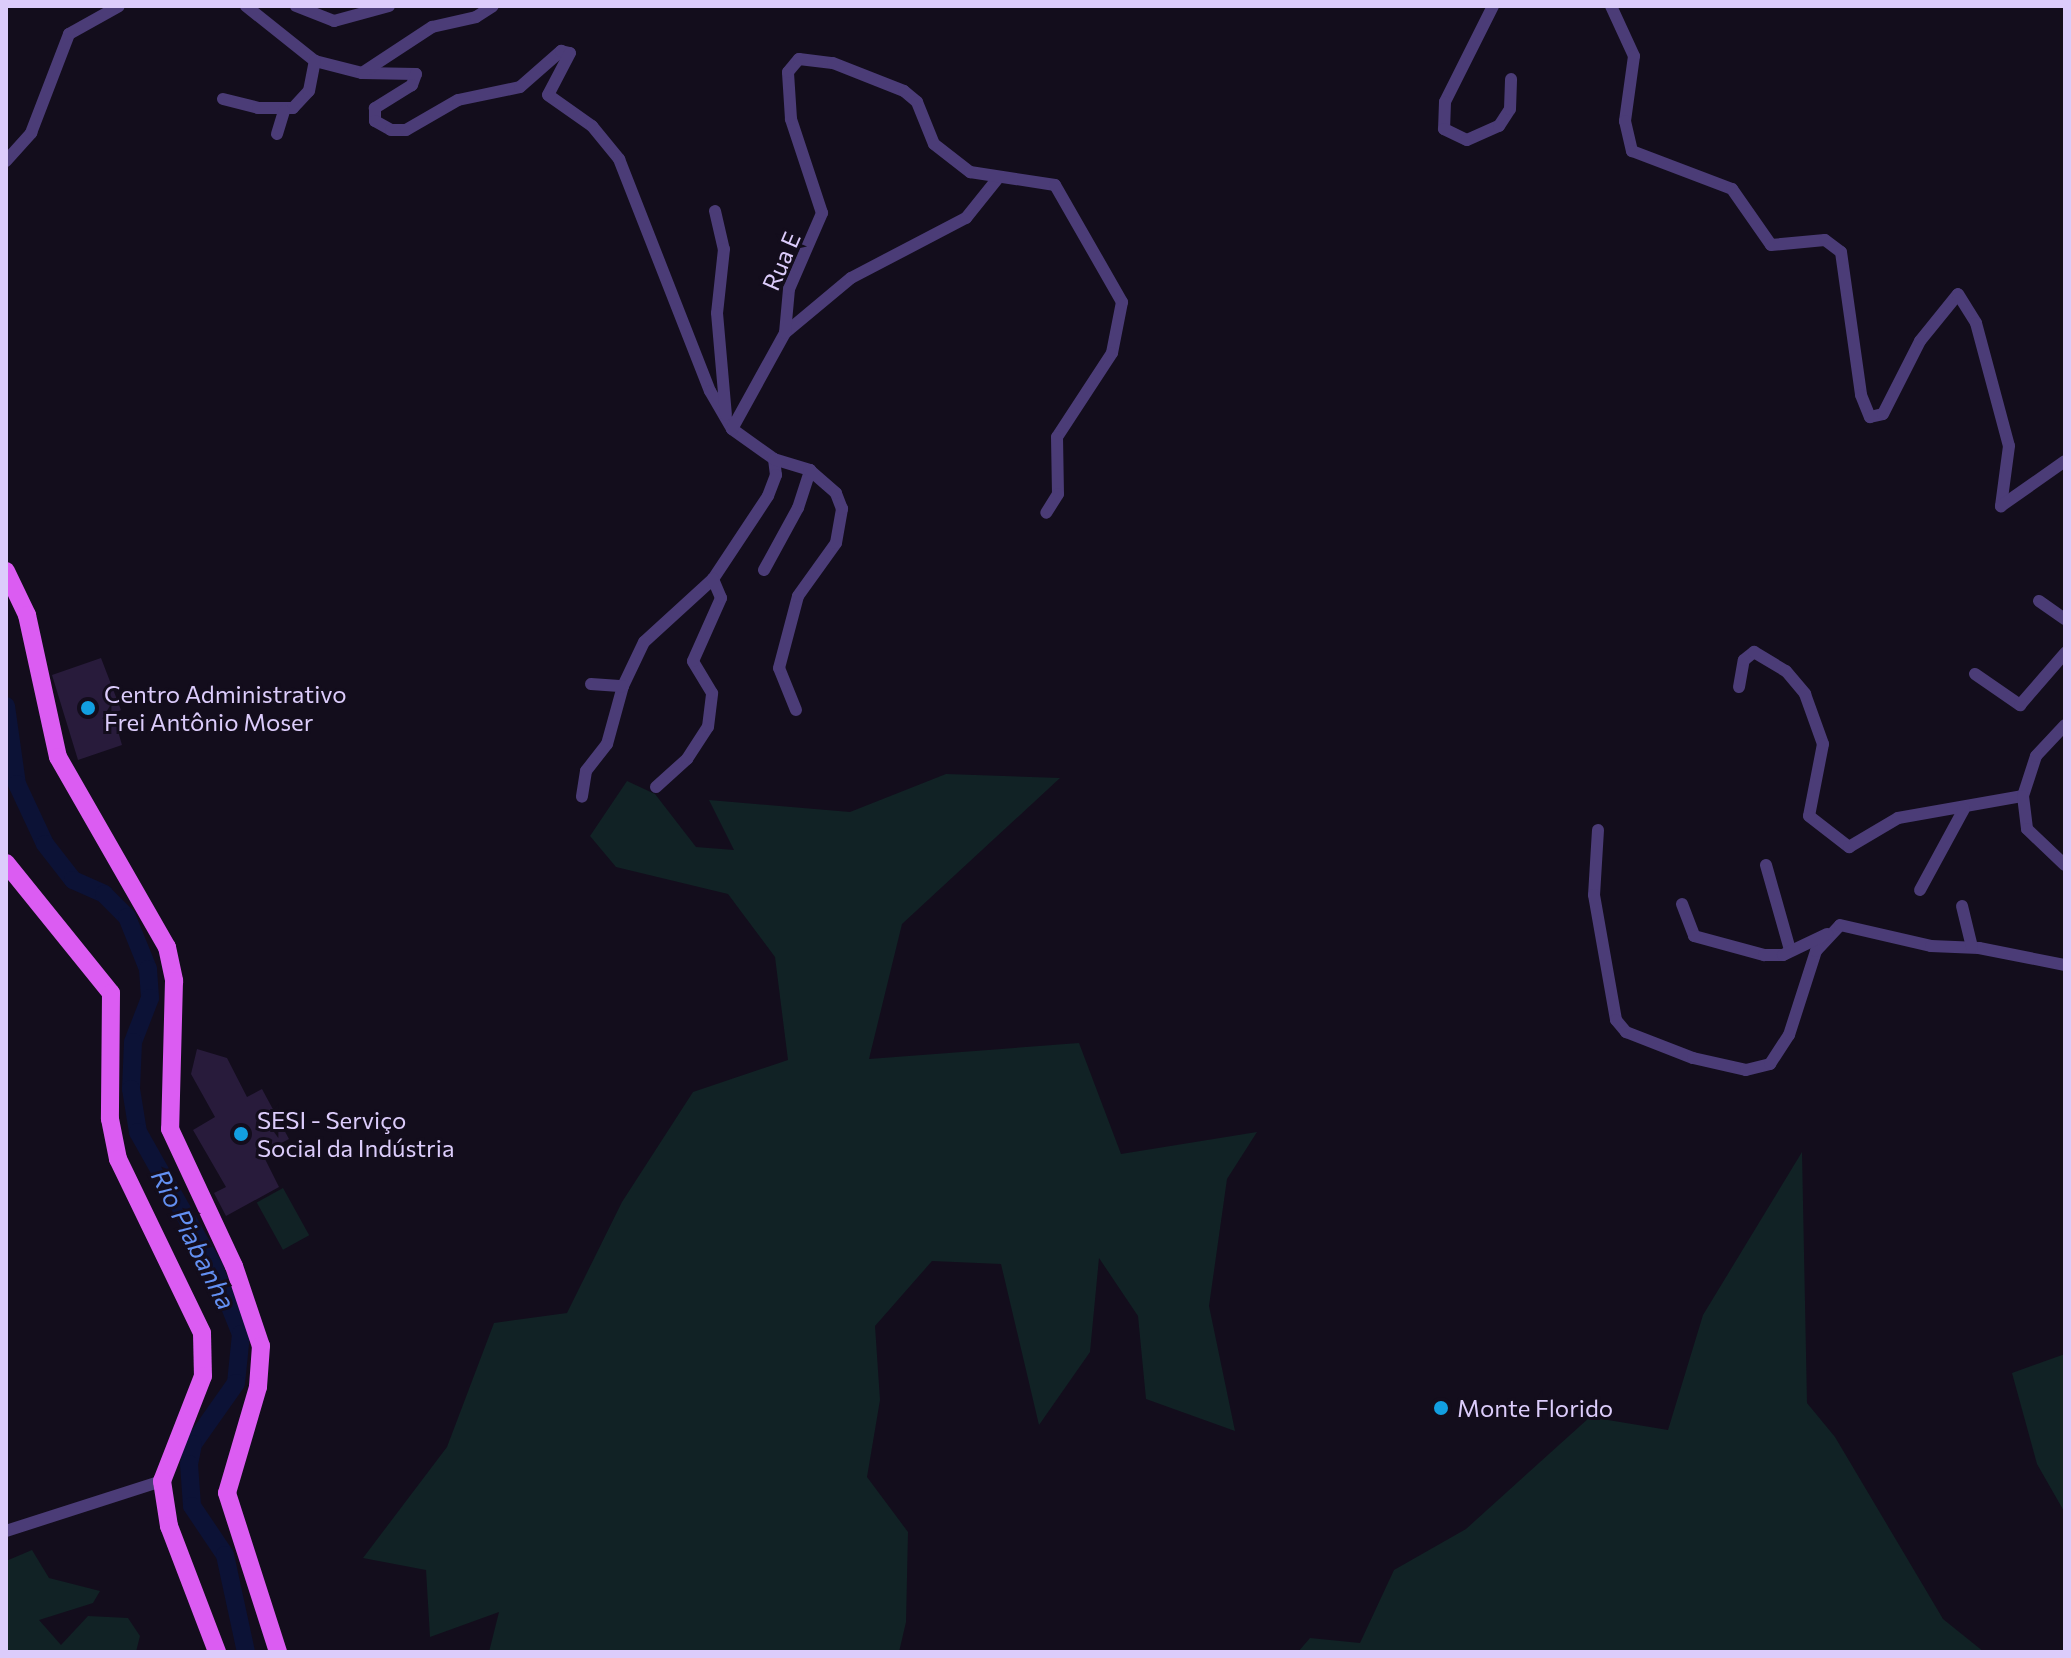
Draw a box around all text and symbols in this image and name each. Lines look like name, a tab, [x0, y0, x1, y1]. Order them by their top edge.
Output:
street label: Rua E	[756, 227, 806, 295]
place label: Centro Administrativo Frei Antônio Moser	[104, 680, 347, 736]
marker: Centro Administrativo Frei Antônio Moser	[79, 699, 97, 717]
place label: SESI - Serviço Social da Indústria	[257, 1106, 454, 1162]
marker: SESI - Serviço Social da Indústria	[232, 1125, 250, 1143]
water label: Rio Piabanha	[145, 1163, 243, 1315]
place label: Monte Florido	[1457, 1394, 1613, 1422]
marker: Monte Florido	[1432, 1399, 1450, 1417]

